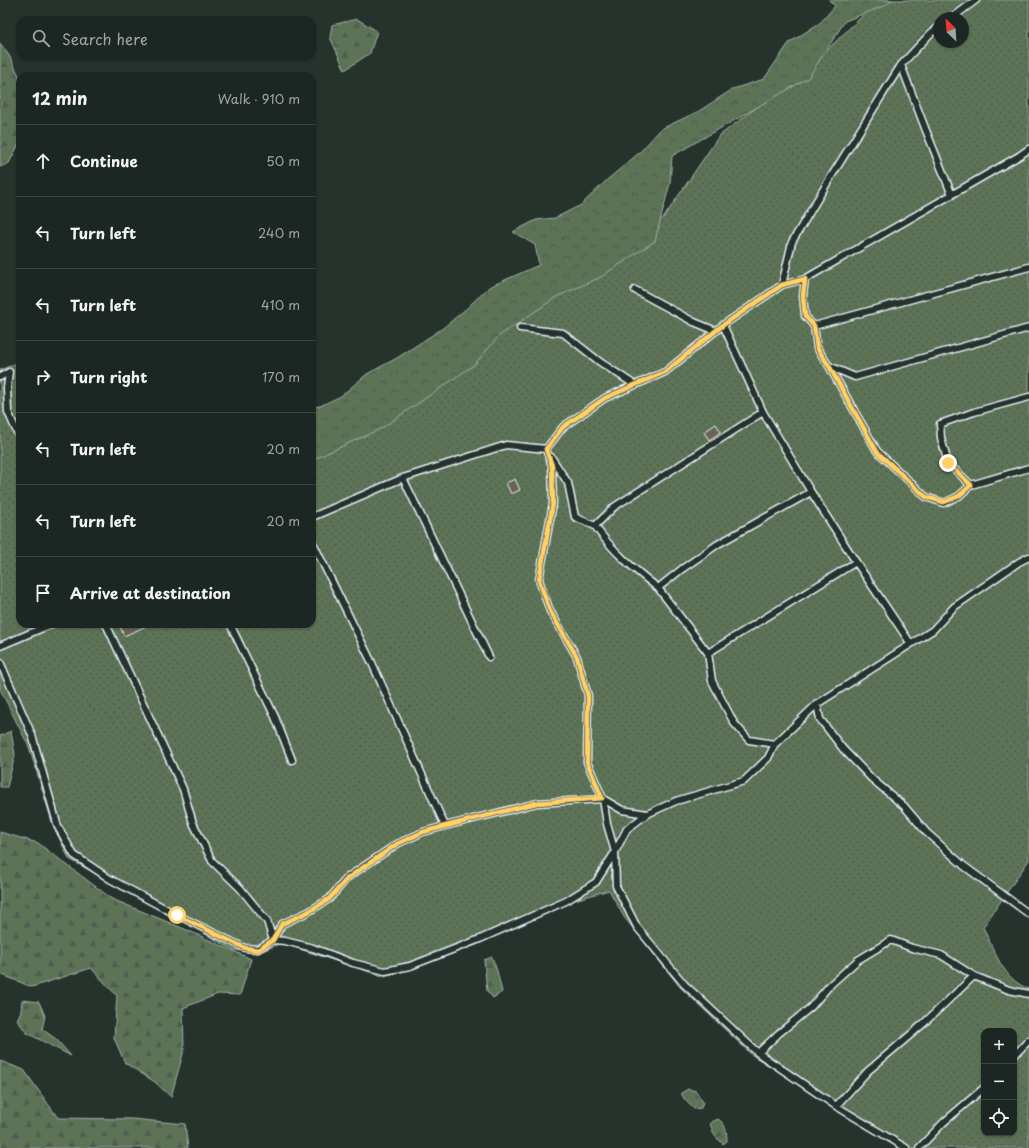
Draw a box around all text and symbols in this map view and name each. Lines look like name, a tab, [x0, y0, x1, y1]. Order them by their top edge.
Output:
north arrow	[933, 12, 969, 48]
search box	[16, 16, 316, 60]
icon: search	[30, 27, 52, 49]
text: Search here	[62, 27, 148, 50]
text: 12 min	[32, 85, 87, 111]
text: Walk · 910 m	[218, 89, 300, 108]
text: Continue	[70, 149, 138, 172]
icon: ahead	[32, 150, 54, 172]
text: 50 m	[266, 151, 300, 170]
text: Turn left	[70, 221, 136, 244]
icon: left	[32, 222, 54, 244]
text: 240 m	[258, 223, 300, 242]
text: Turn left	[70, 293, 136, 316]
icon: left	[32, 294, 54, 316]
text: 410 m	[261, 295, 300, 314]
text: Turn right	[70, 365, 147, 388]
icon: right	[32, 366, 54, 388]
text: 170 m	[262, 367, 300, 386]
text: Turn left	[70, 437, 136, 460]
icon: left	[32, 438, 54, 460]
text: 20 m	[266, 439, 300, 458]
route end	[939, 454, 957, 472]
text: Turn left	[70, 509, 136, 532]
icon: left	[32, 510, 54, 532]
text: 20 m	[266, 511, 300, 530]
text: Arrive at destination	[70, 581, 231, 604]
icon: arrive	[32, 582, 54, 604]
route start	[168, 906, 186, 924]
map controls	[981, 1028, 1017, 1136]
button: +	[981, 1028, 1017, 1064]
button: −	[981, 1064, 1017, 1100]
button: locate	[981, 1100, 1017, 1136]

